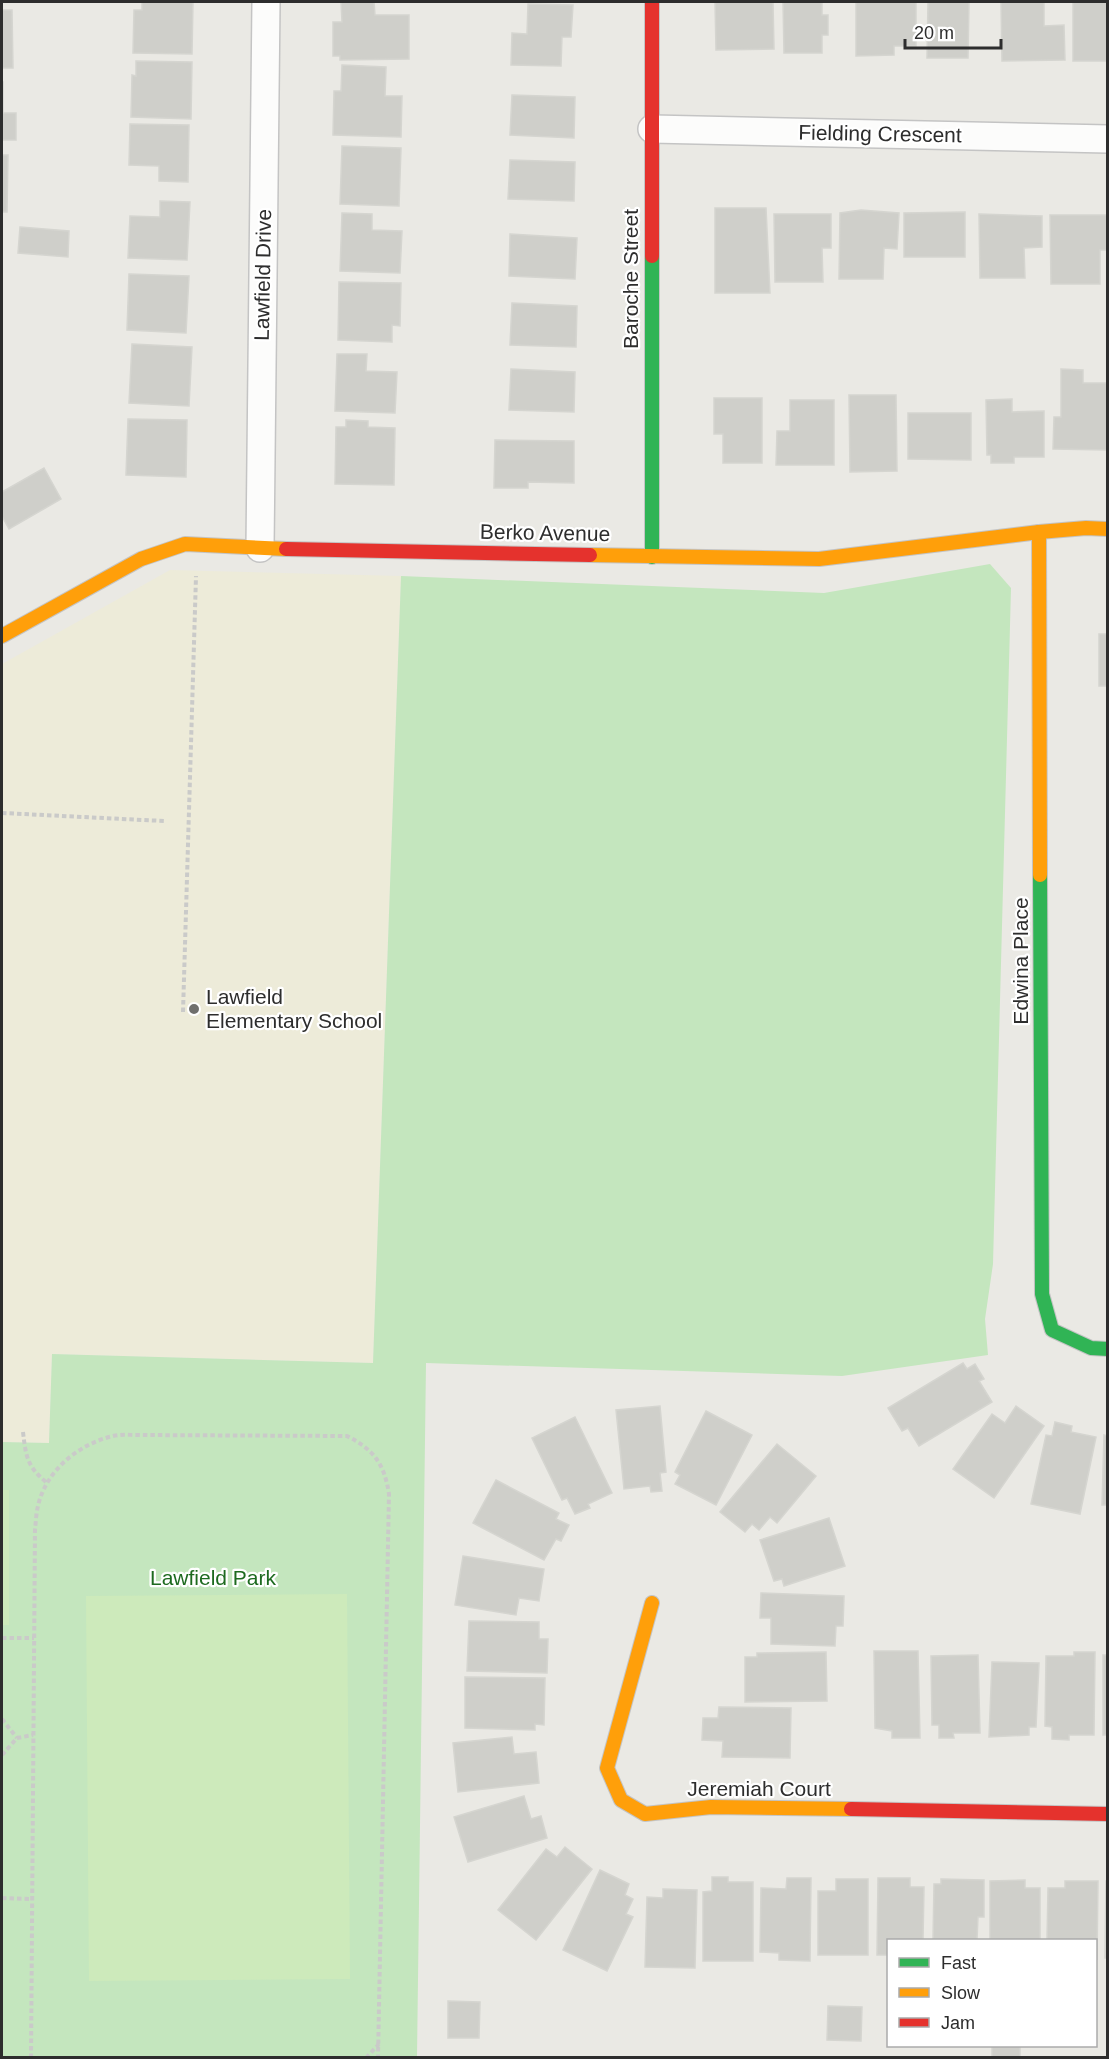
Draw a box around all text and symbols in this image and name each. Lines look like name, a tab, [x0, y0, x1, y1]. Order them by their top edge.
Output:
scale bar	[905, 12, 1001, 50]
text: 20 m	[914, 23, 954, 43]
street label: Fielding Crescent	[798, 121, 962, 146]
street label: Lawfield Drive	[250, 209, 275, 341]
street label: Baroche Street	[619, 209, 642, 349]
street label: Berko Avenue	[480, 520, 610, 545]
street label: Edwina Place	[1009, 897, 1032, 1025]
place label: Lawfield Elementary School	[206, 985, 382, 1032]
marker: Lawfield Elementary School	[187, 1002, 201, 1016]
park label: Lawfield Park	[150, 1566, 277, 1589]
street label: Jeremiah Court	[687, 1777, 831, 1800]
legend	[887, 1939, 1097, 2047]
text: Fast	[941, 1953, 976, 1973]
text: Slow	[941, 1983, 981, 2003]
text: Jam	[941, 2013, 975, 2033]

